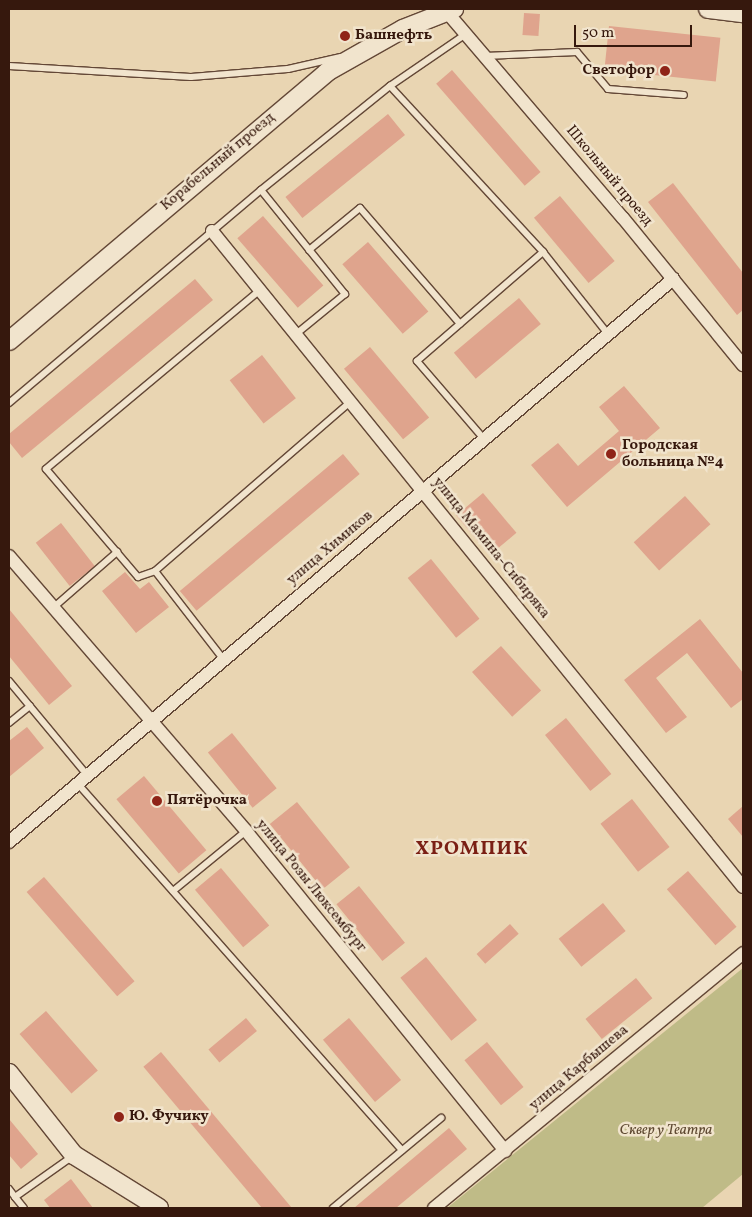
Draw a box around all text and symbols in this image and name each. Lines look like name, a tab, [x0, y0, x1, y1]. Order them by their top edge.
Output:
scale bar	[577, 15, 694, 47]
text: 50 m	[582, 23, 614, 44]
place label: Башнефть	[355, 27, 432, 45]
marker: Башнефть	[339, 30, 351, 42]
place label: Светофор	[583, 62, 655, 80]
marker: Светофор	[659, 65, 671, 77]
street label: Корабельный проезд	[157, 109, 279, 215]
street label: Школьный проезд	[562, 122, 656, 230]
place label: Городская больница №4	[622, 436, 724, 471]
marker: Городская больница №4	[604, 447, 618, 461]
street label: улица Мамина-Сибиряка	[428, 474, 554, 622]
street label: улица Химиков	[283, 507, 377, 589]
place label: Пятёрочка	[167, 792, 247, 810]
marker: Пятёрочка	[151, 795, 163, 807]
street label: улица Розы Люксембург	[252, 816, 370, 956]
district label: ХРОМПИК	[414, 837, 530, 861]
street label: улица Карбышева	[526, 1021, 632, 1115]
place label: Ю. Фучику	[129, 1108, 209, 1126]
marker: Ю. Фучику	[113, 1111, 125, 1123]
park label: Сквер у Театра	[620, 1122, 712, 1140]

